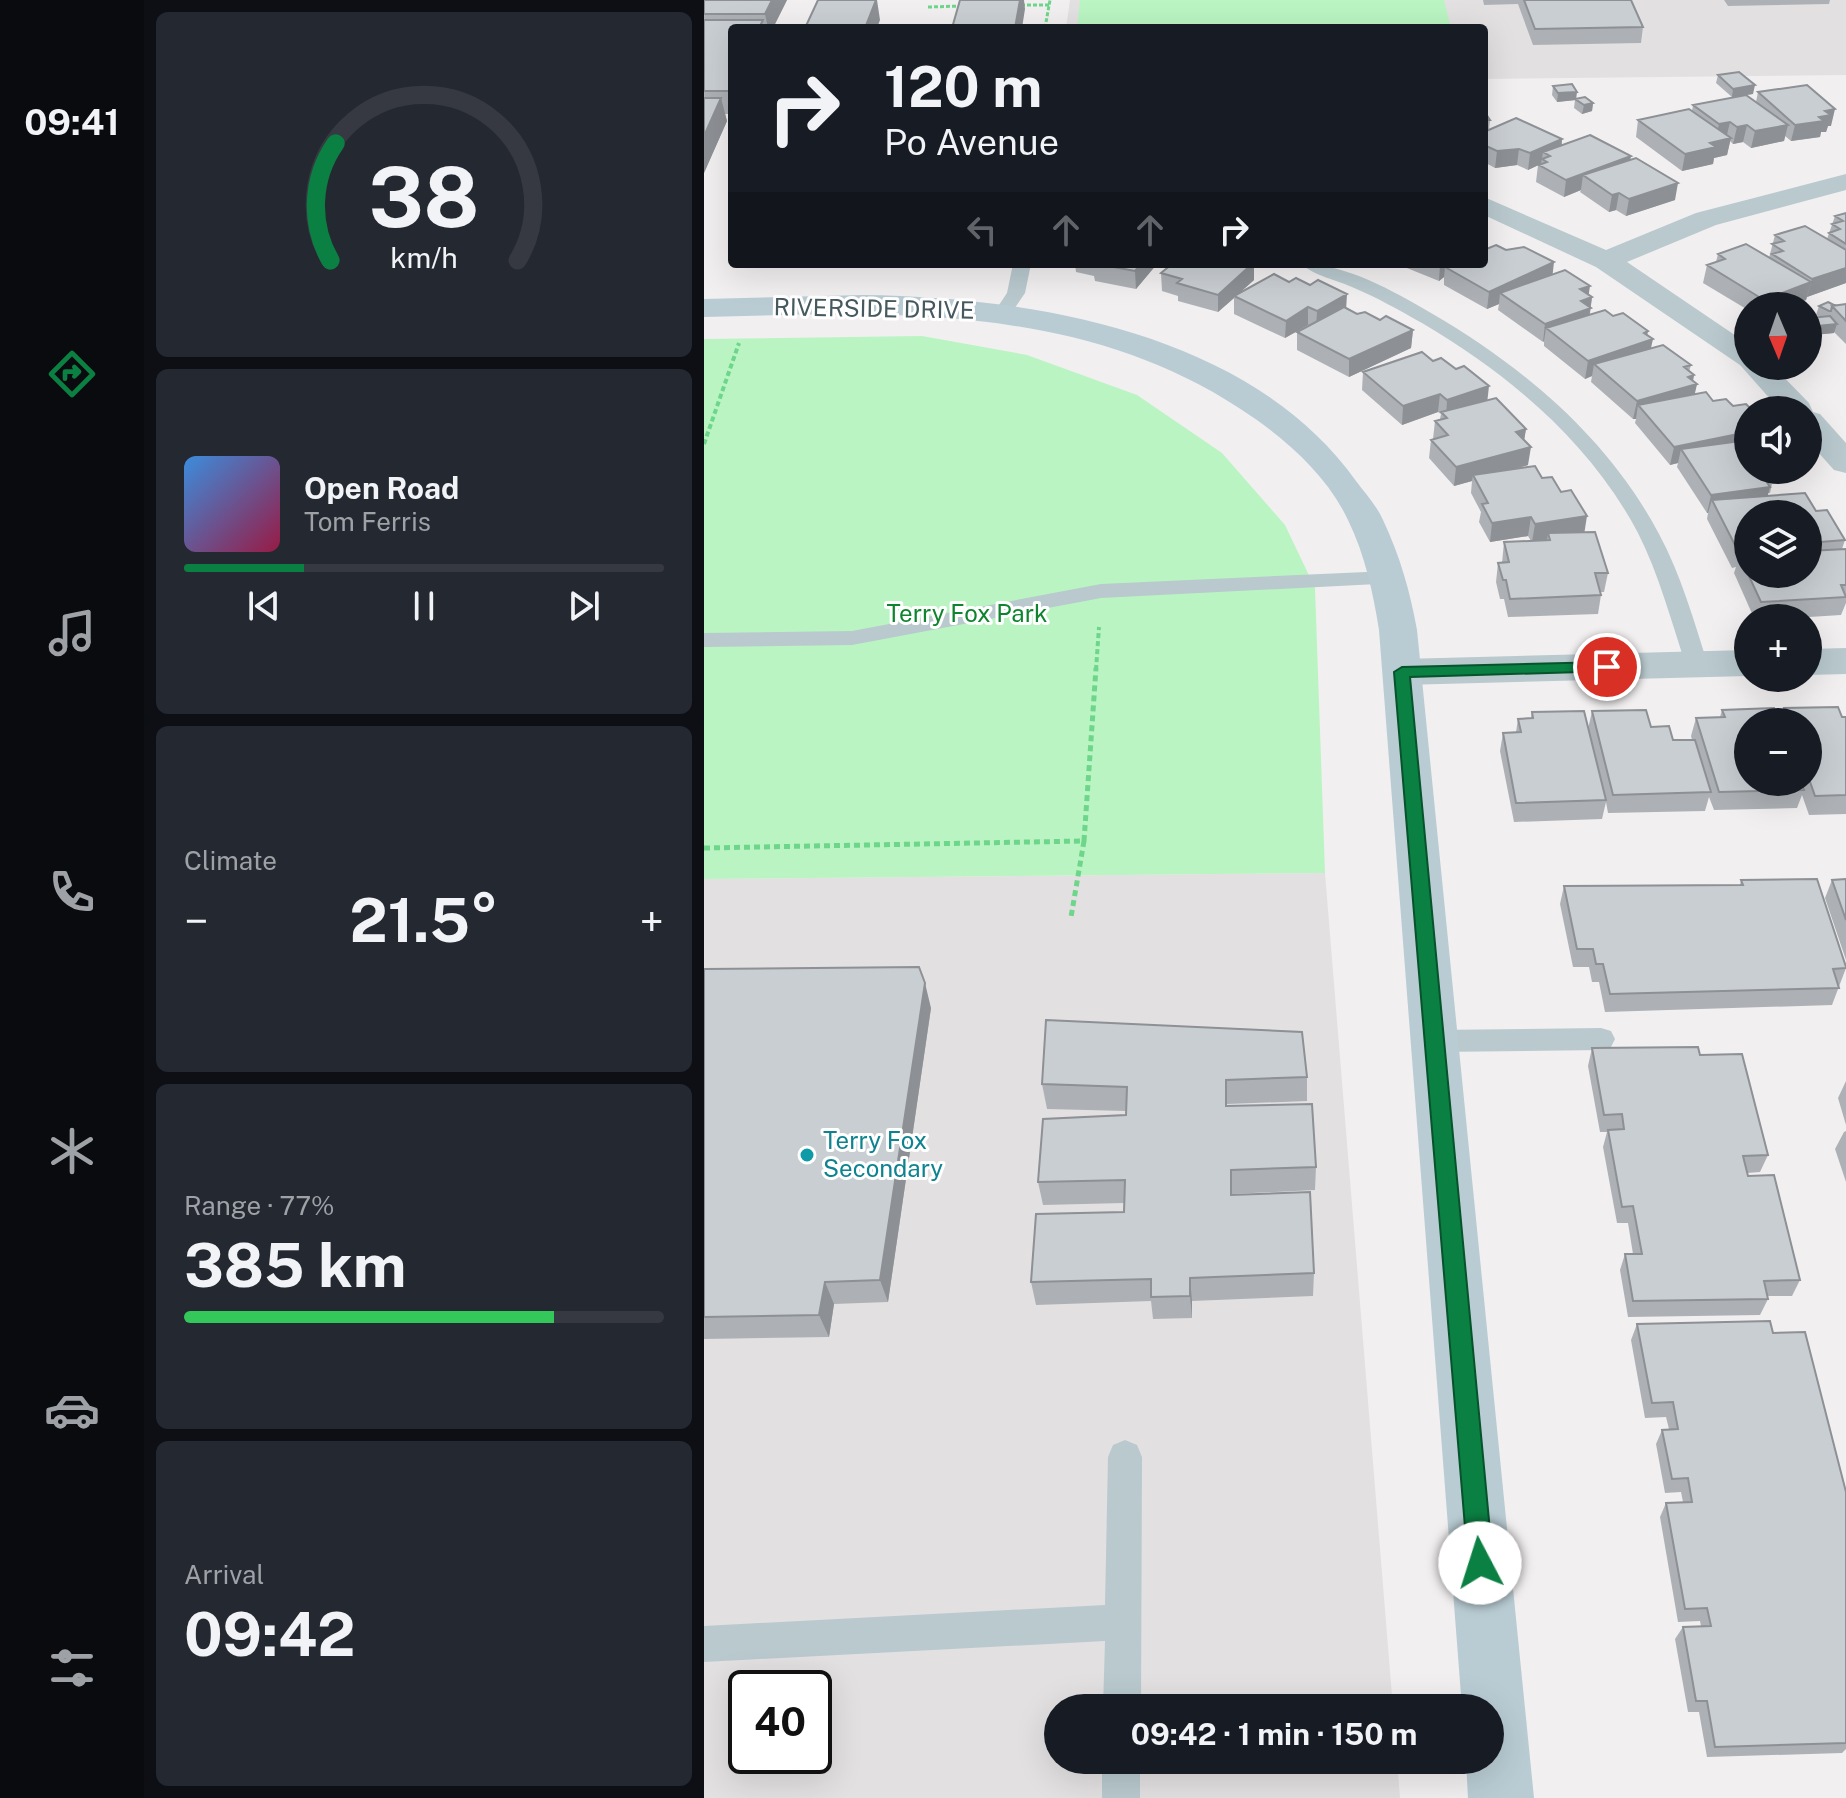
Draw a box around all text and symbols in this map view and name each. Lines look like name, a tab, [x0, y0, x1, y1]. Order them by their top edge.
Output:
text: 120 m	[884, 54, 1042, 120]
icon: right	[752, 56, 856, 160]
text: 09:41	[24, 101, 120, 143]
text: Po Avenue	[884, 121, 1059, 163]
text: 38	[369, 147, 479, 245]
icon: left	[960, 208, 1004, 252]
icon: ahead	[1044, 208, 1088, 252]
icon: ahead	[1128, 208, 1172, 252]
icon: right	[1212, 208, 1256, 252]
text: km/h	[390, 241, 458, 274]
street label: RIVERSIDE DRIVE	[773, 292, 975, 324]
north arrow	[1734, 292, 1822, 380]
map controls	[1734, 292, 1822, 796]
icon: directions	[44, 346, 100, 402]
button: sound	[1734, 396, 1822, 484]
text: Open Road	[304, 470, 459, 506]
button: layers	[1734, 500, 1822, 588]
text: Tom Ferris	[304, 506, 431, 537]
icon: previous	[242, 584, 286, 628]
icon: pause	[402, 584, 446, 628]
icon: next	[562, 584, 606, 628]
park label: Terry Fox Park	[886, 599, 1048, 627]
button: +	[1734, 604, 1822, 692]
icon: music	[44, 605, 100, 661]
pin	[1573, 633, 1641, 701]
icon: arrive	[1585, 645, 1629, 689]
button: −	[1734, 708, 1822, 796]
text: Climate	[184, 845, 277, 876]
icon: phone	[44, 864, 100, 920]
text: 21.5°	[350, 885, 498, 956]
text: −	[184, 895, 208, 947]
text: +	[640, 895, 664, 947]
icon: climate	[44, 1123, 100, 1179]
place label: Terry Fox Secondary	[823, 1126, 943, 1182]
marker: Terry Fox Secondary	[798, 1146, 816, 1164]
text: Range · 77%	[184, 1190, 335, 1221]
text: 385 km	[184, 1230, 407, 1301]
icon: car	[44, 1382, 100, 1438]
position arrow	[1438, 1521, 1522, 1605]
text: Arrival	[184, 1559, 264, 1590]
text: 09:42	[184, 1599, 355, 1670]
icon: filters	[44, 1640, 100, 1696]
speed limit sign: 40	[728, 1670, 832, 1774]
text: 09:42 · 1 min · 150 m	[1131, 1716, 1417, 1752]

